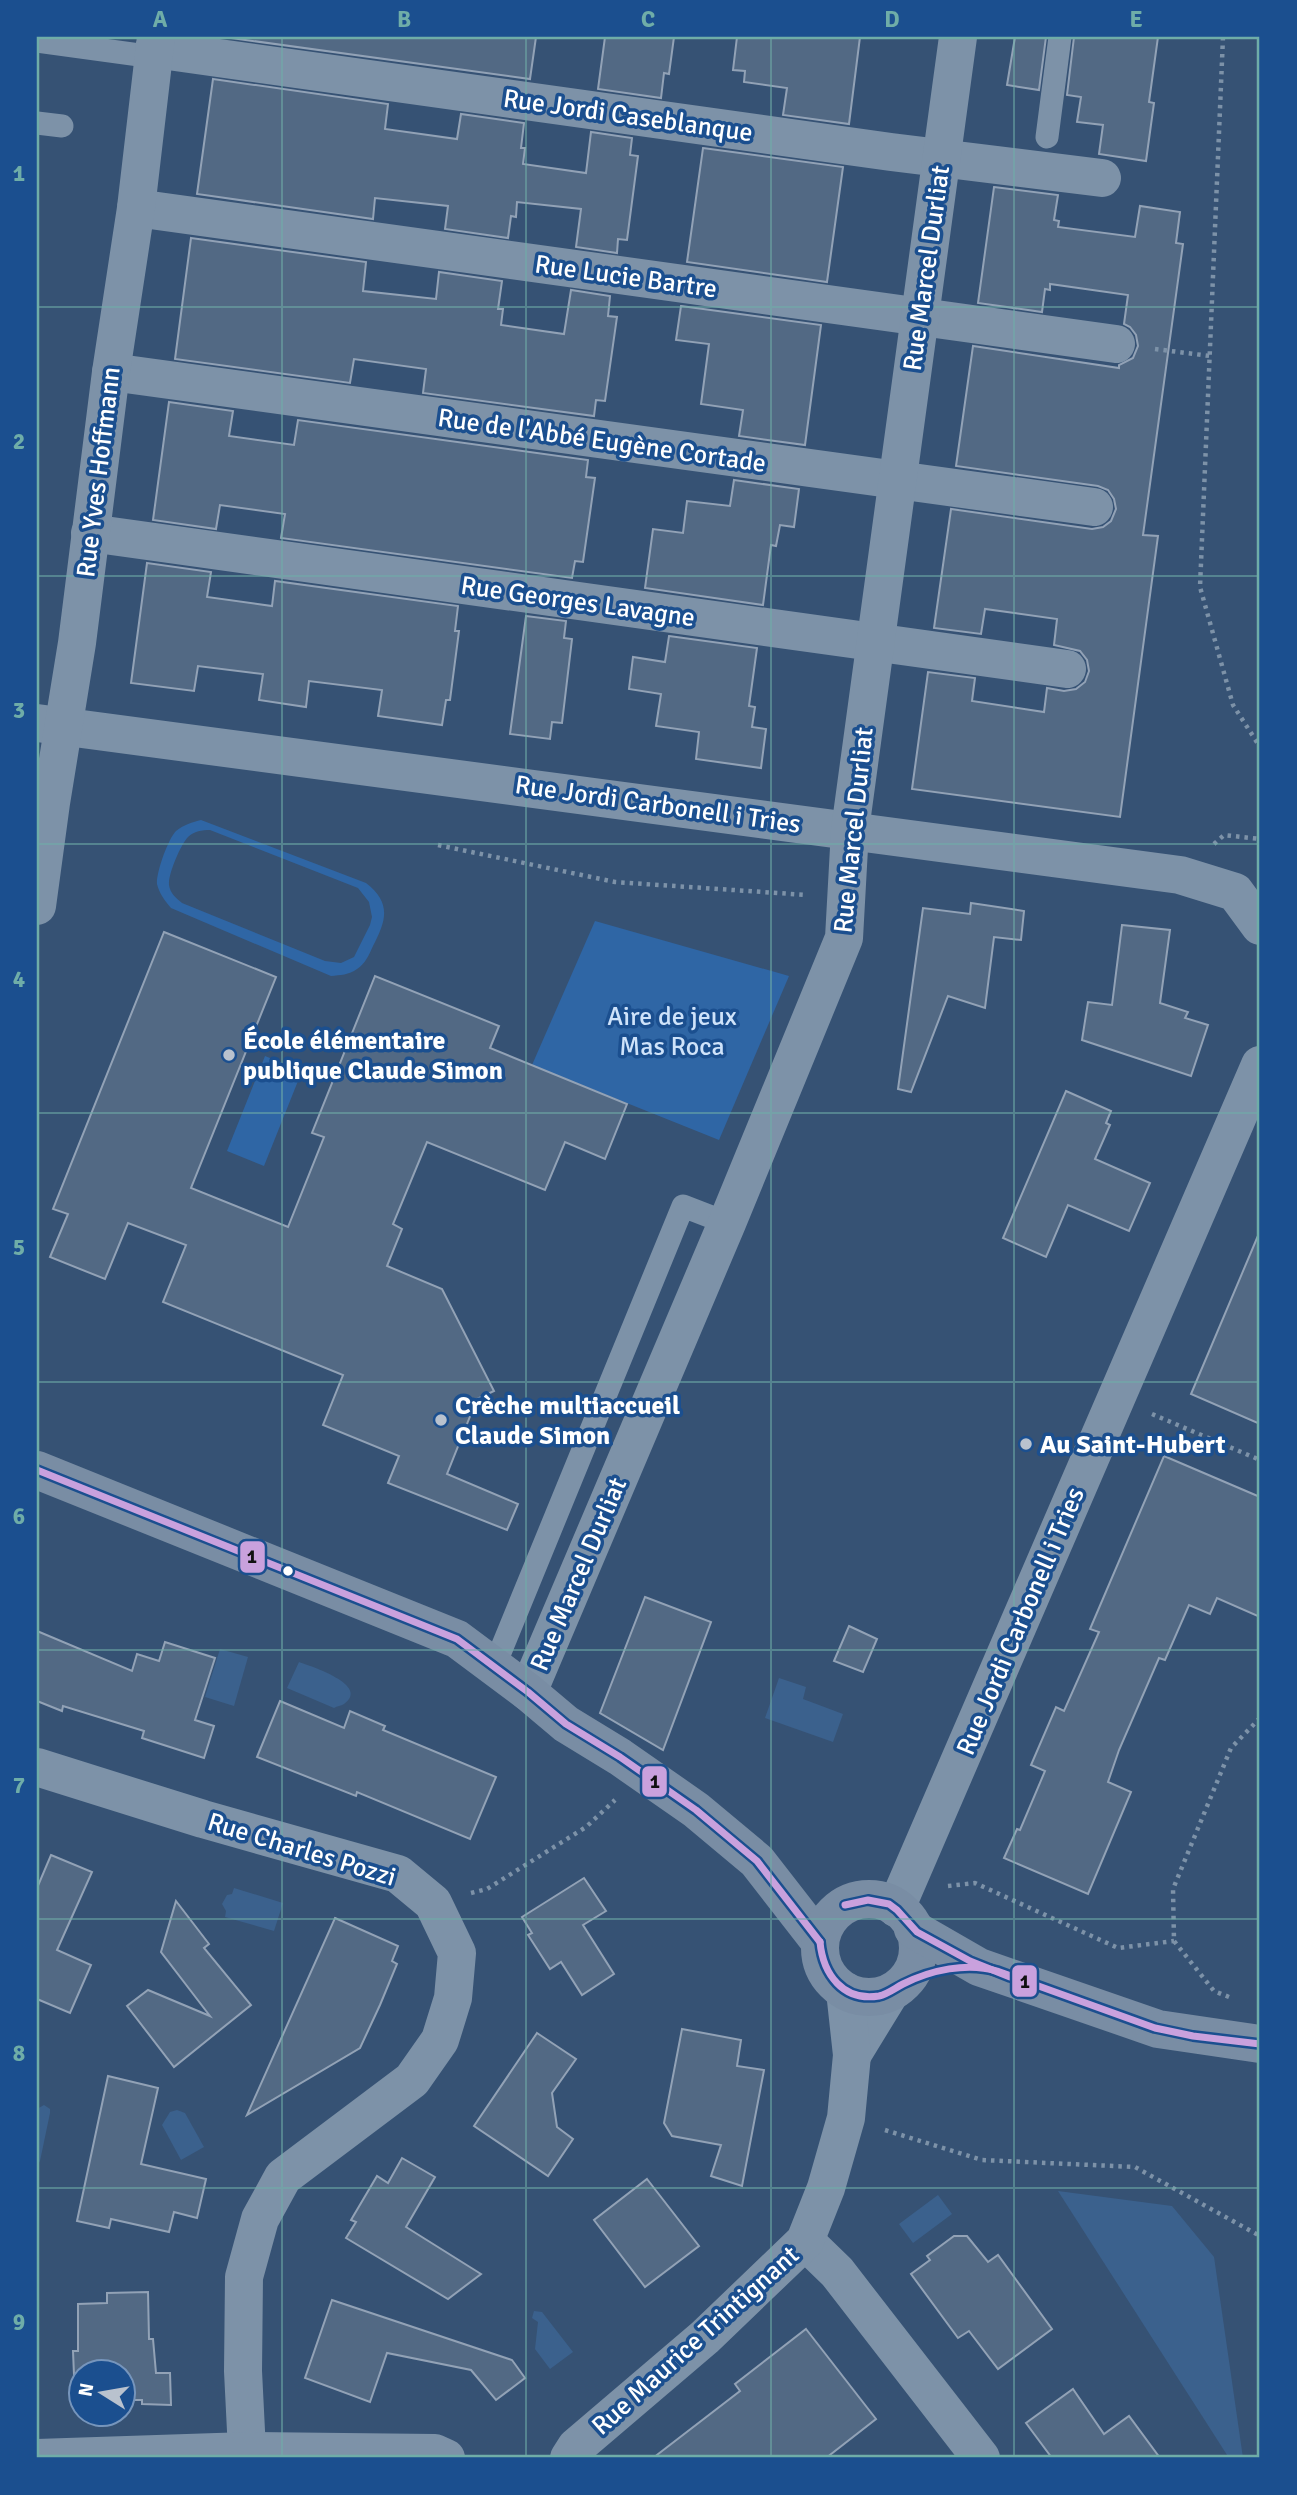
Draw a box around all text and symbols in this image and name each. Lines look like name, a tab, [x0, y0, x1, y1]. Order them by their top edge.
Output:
text: A	[153, 5, 168, 34]
text: B	[397, 5, 411, 34]
text: C	[641, 5, 655, 34]
text: D	[884, 5, 900, 34]
text: E	[1129, 5, 1143, 34]
street label: Rue Jordi Caseblanque	[501, 83, 755, 149]
text: 1	[13, 159, 25, 188]
street label: Rue Marcel Durliat	[897, 163, 957, 373]
street label: Rue Lucie Bartre	[533, 248, 719, 306]
street label: Rue Yves Hoffmann	[70, 365, 128, 579]
street label: Rue de l'Abbé Eugène Cortade	[436, 402, 768, 480]
text: 2	[13, 427, 25, 456]
street label: Rue Georges Lavagne	[459, 570, 697, 634]
text: 3	[13, 696, 25, 725]
street label: Rue Marcel Durliat	[827, 726, 881, 935]
street label: Rue Jordi Carbonell i Tries	[513, 769, 803, 841]
text: 4	[13, 965, 25, 994]
park label: Aire de jeux Mas Roca	[607, 1001, 737, 1063]
place label: École élémentaire publique Claude Simon	[243, 1025, 503, 1087]
marker: École élémentaire publique Claude Simon	[221, 1047, 237, 1063]
text: 5	[13, 1233, 25, 1262]
place label: Crèche multiaccueil Claude Simon	[455, 1390, 680, 1452]
marker: Crèche multiaccueil Claude Simon	[433, 1412, 449, 1428]
place label: Au Saint-Hubert	[1040, 1429, 1226, 1461]
marker: Au Saint-Hubert	[1018, 1436, 1034, 1452]
street label: Rue Marcel Durliat	[524, 1473, 634, 1676]
street label: Rue Jordi Carbonell i Tries	[950, 1483, 1092, 1760]
text: 6	[13, 1502, 25, 1531]
line badge: 1	[239, 1540, 266, 1574]
text: 1	[247, 1545, 257, 1569]
unlabelled marker	[281, 1564, 295, 1578]
line badge: 1	[641, 1765, 668, 1798]
text: 1	[650, 1770, 660, 1794]
text: 7	[13, 1771, 25, 1800]
street label: Rue Charles Pozzi	[204, 1806, 400, 1894]
line badge: 1	[1011, 1964, 1038, 1998]
text: 1	[1020, 1970, 1030, 1994]
text: 8	[13, 2039, 25, 2068]
street label: Rue Maurice Trintignant	[585, 2239, 806, 2442]
text: 9	[13, 2308, 25, 2337]
north arrow	[66, 2358, 136, 2428]
text: N	[73, 2381, 99, 2399]

